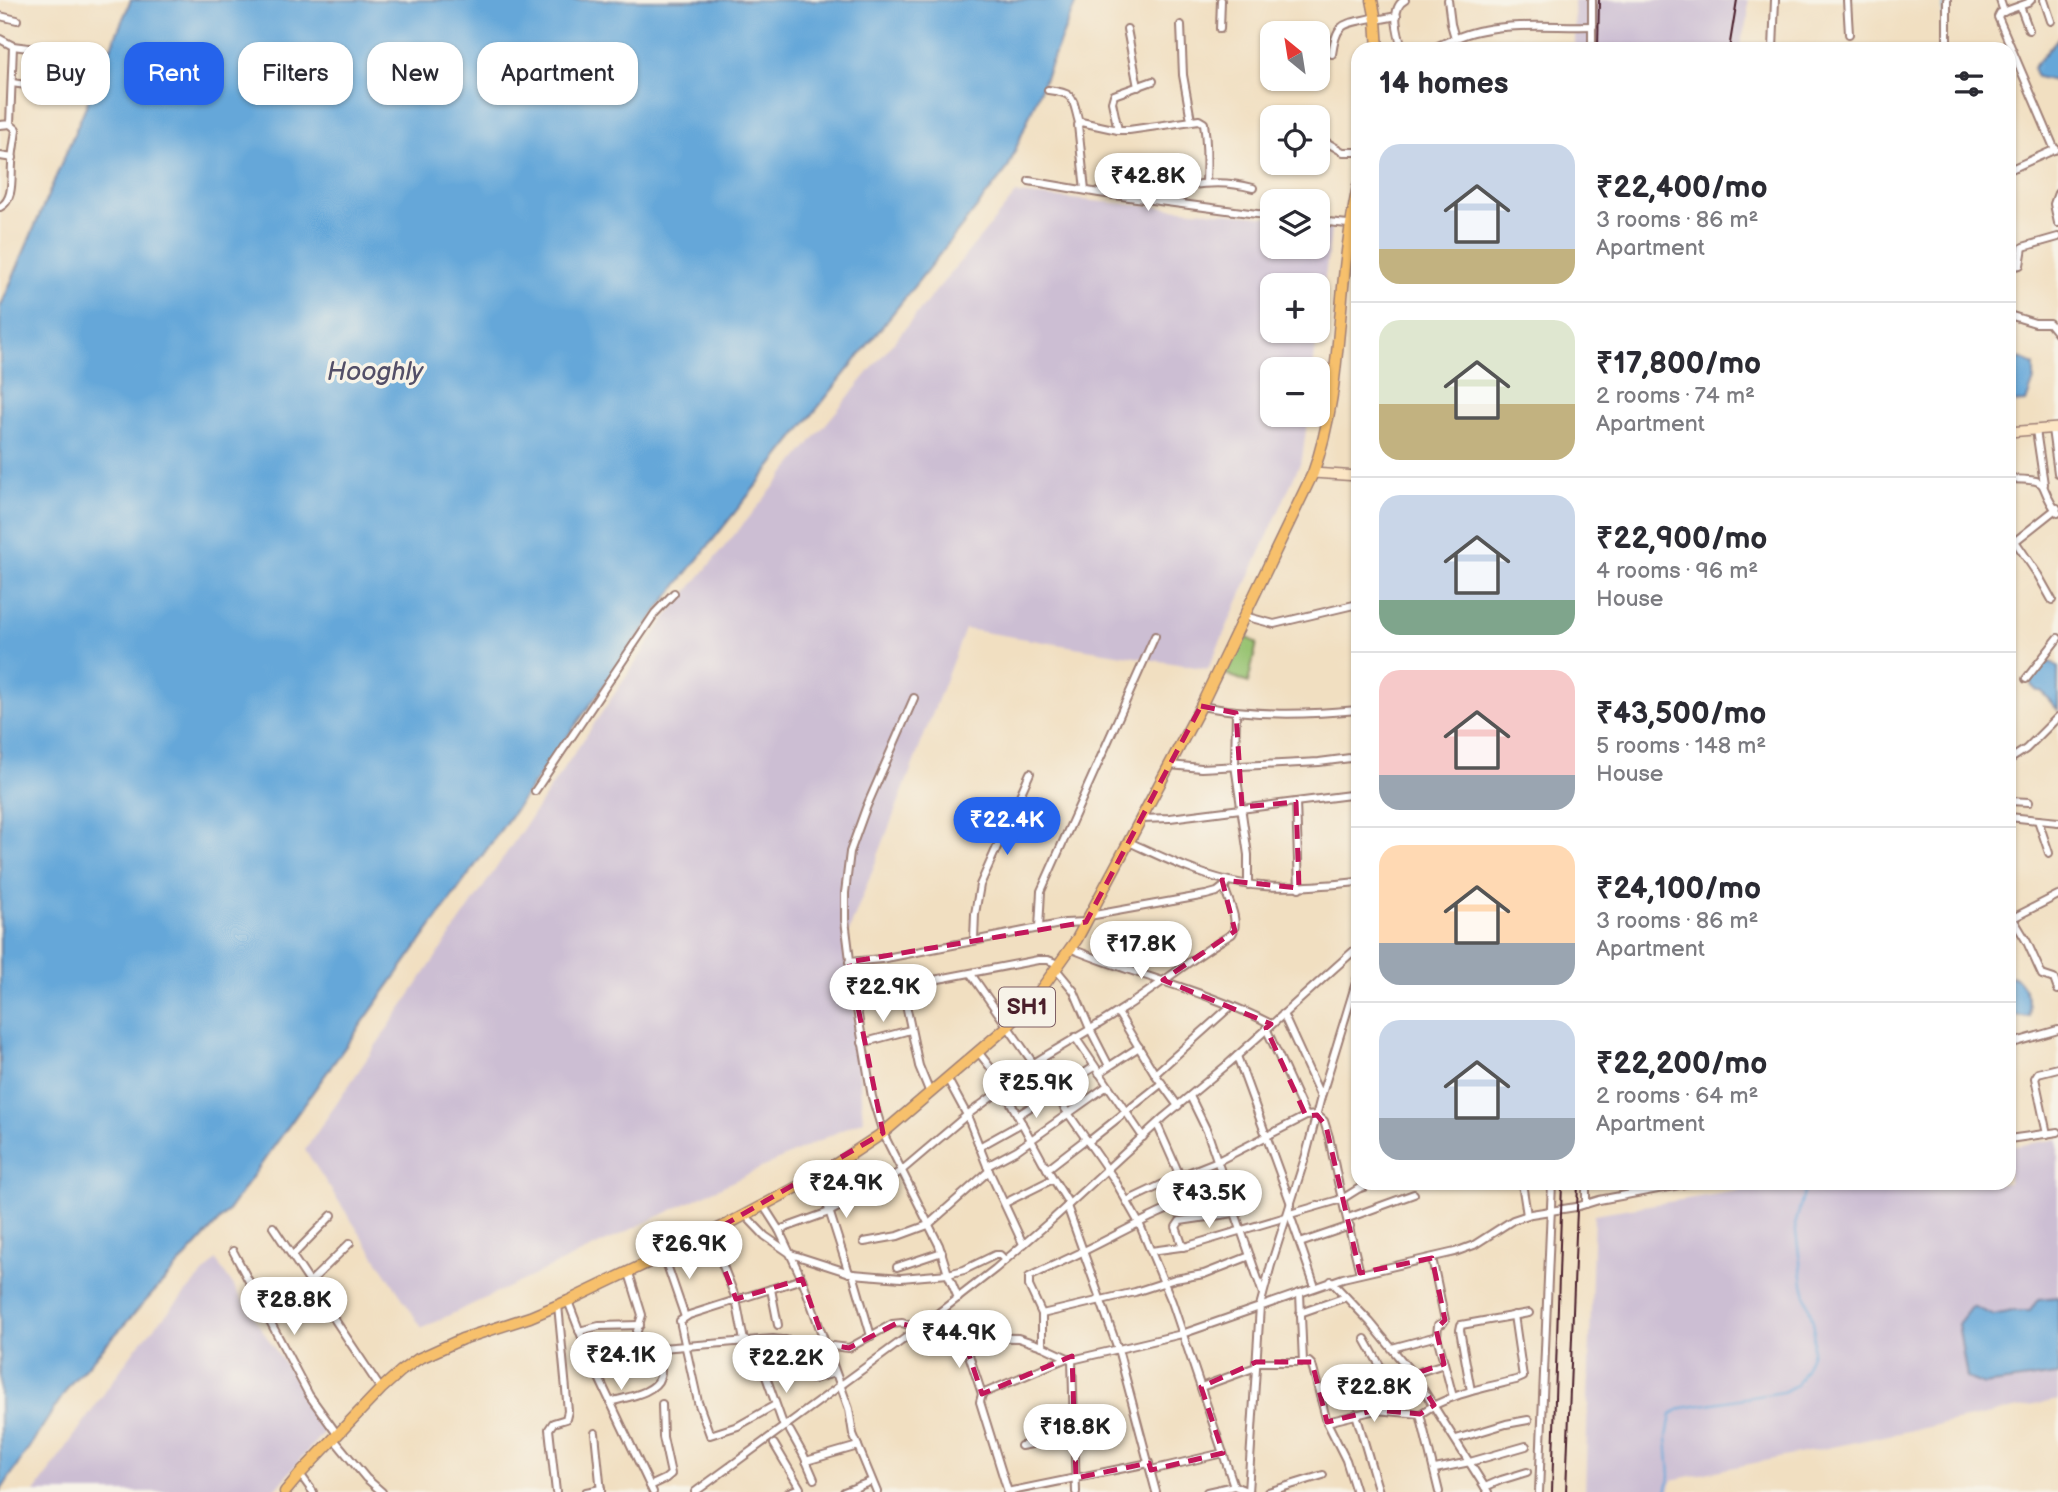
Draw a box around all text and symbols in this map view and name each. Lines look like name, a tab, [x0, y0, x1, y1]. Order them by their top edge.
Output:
north arrow	[1260, 21, 1330, 91]
map controls	[1260, 21, 1330, 427]
chip: Buy	[21, 42, 110, 105]
chip: Rent	[124, 42, 224, 105]
chip: Filters	[238, 42, 353, 105]
chip: New	[367, 42, 463, 105]
chip: Apartment	[477, 42, 638, 105]
icon: filters	[1950, 65, 1988, 103]
text: 14 homes	[1379, 66, 1508, 102]
button: locate	[1260, 105, 1330, 175]
pin: ₹42.8K	[1091, 154, 1205, 213]
text: ₹42.8K	[1110, 162, 1186, 190]
text: ₹22,400/mo	[1596, 170, 1768, 206]
icon: home	[1435, 172, 1519, 256]
button: layers	[1260, 189, 1330, 259]
text: 3 rooms · 86 m²	[1596, 206, 1758, 234]
text: Apartment	[1596, 234, 1705, 262]
button: +	[1260, 273, 1330, 343]
text: ₹17,800/mo	[1596, 346, 1761, 382]
icon: home	[1435, 348, 1519, 432]
water label: Hooghly	[327, 357, 424, 388]
button: −	[1260, 357, 1330, 427]
text: 2 rooms · 74 m²	[1596, 382, 1755, 410]
text: Apartment	[1596, 410, 1705, 438]
text: ₹22,900/mo	[1596, 521, 1767, 557]
icon: home	[1435, 523, 1519, 607]
text: 4 rooms · 96 m²	[1596, 557, 1758, 585]
text: House	[1596, 585, 1663, 613]
text: ₹43,500/mo	[1596, 696, 1766, 732]
icon: home	[1435, 698, 1519, 782]
text: 5 rooms · 148 m²	[1596, 732, 1766, 760]
text: House	[1596, 760, 1663, 788]
pin: ₹22.4K	[950, 798, 1064, 857]
text: ₹22.4K	[970, 806, 1044, 834]
text: ₹24,100/mo	[1596, 871, 1761, 907]
icon: home	[1435, 873, 1519, 957]
text: 3 rooms · 86 m²	[1596, 907, 1758, 935]
pin: ₹17.8K	[1084, 922, 1198, 981]
text: ₹17.8K	[1106, 930, 1176, 958]
text: Apartment	[1596, 935, 1705, 963]
pin: ₹22.9K	[826, 964, 940, 1024]
text: ₹22.9K	[846, 973, 920, 1001]
road number: SH1	[999, 988, 1055, 1026]
text: ₹22,200/mo	[1596, 1046, 1767, 1082]
icon: home	[1435, 1048, 1519, 1132]
pin: ₹25.9K	[979, 1060, 1093, 1120]
text: ₹25.9K	[999, 1069, 1073, 1097]
text: 2 rooms · 64 m²	[1596, 1082, 1758, 1110]
text: Apartment	[1596, 1110, 1705, 1138]
pin: ₹24.9K	[789, 1160, 903, 1220]
text: ₹24.9K	[809, 1169, 883, 1197]
pin: ₹43.5K	[1152, 1170, 1266, 1230]
text: ₹43.5K	[1172, 1179, 1246, 1207]
pin: ₹26.9K	[632, 1222, 746, 1281]
text: ₹26.9K	[651, 1230, 727, 1258]
pin: ₹28.8K	[237, 1278, 351, 1337]
text: ₹28.8K	[256, 1286, 332, 1314]
pin: ₹44.9K	[902, 1310, 1016, 1370]
text: ₹44.9K	[922, 1319, 996, 1347]
pin: ₹24.1K	[564, 1332, 678, 1392]
pin: ₹22.2K	[729, 1336, 843, 1395]
text: ₹24.1K	[586, 1341, 656, 1369]
text: ₹22.2K	[748, 1344, 824, 1372]
pin: ₹22.8K	[1317, 1364, 1431, 1424]
text: ₹22.8K	[1336, 1373, 1412, 1401]
pin: ₹18.8K	[1018, 1404, 1132, 1464]
text: ₹18.8K	[1039, 1413, 1111, 1441]

